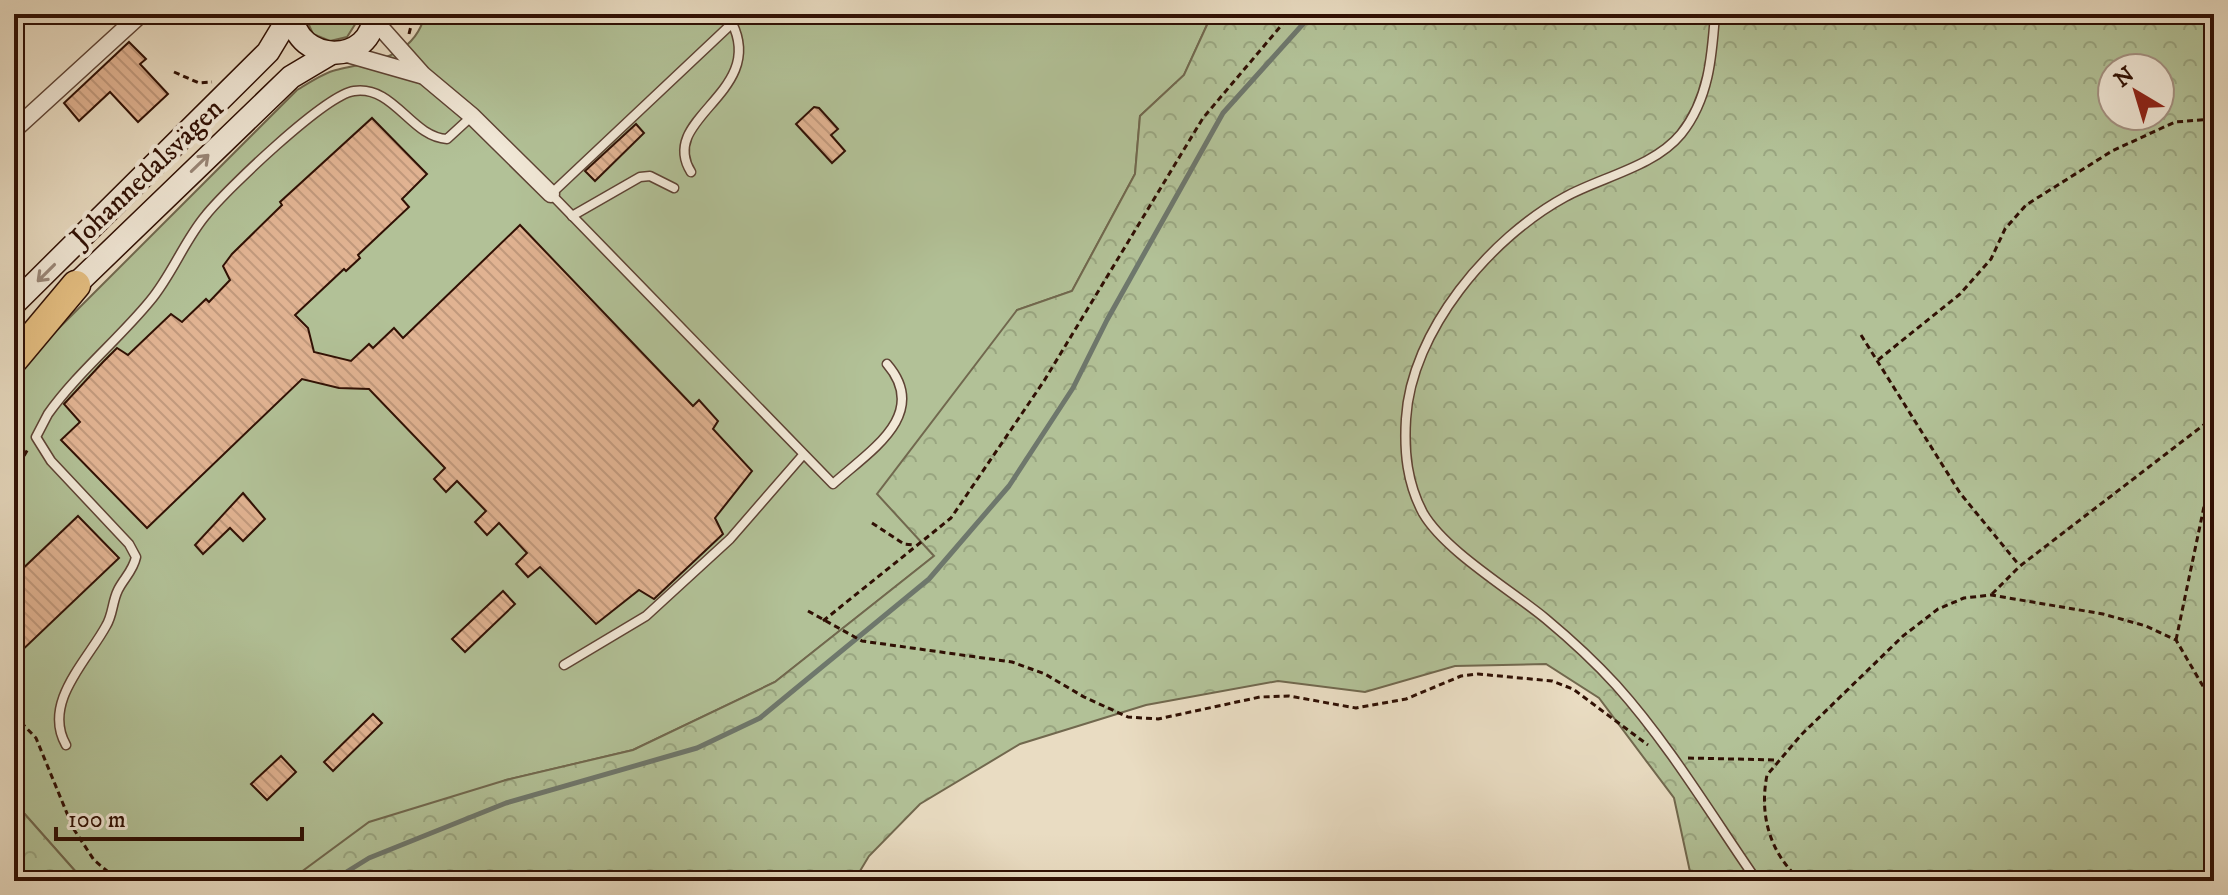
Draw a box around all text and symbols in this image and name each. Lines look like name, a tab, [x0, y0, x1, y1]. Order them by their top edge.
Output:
north arrow	[2096, 52, 2176, 132]
text: N	[2109, 61, 2140, 94]
street label: Johannedalsvägen	[61, 91, 231, 257]
one-way arrow	[190, 154, 210, 173]
one-way arrow	[37, 263, 56, 282]
scale bar	[56, 791, 302, 841]
text: 100 m	[68, 805, 126, 835]

